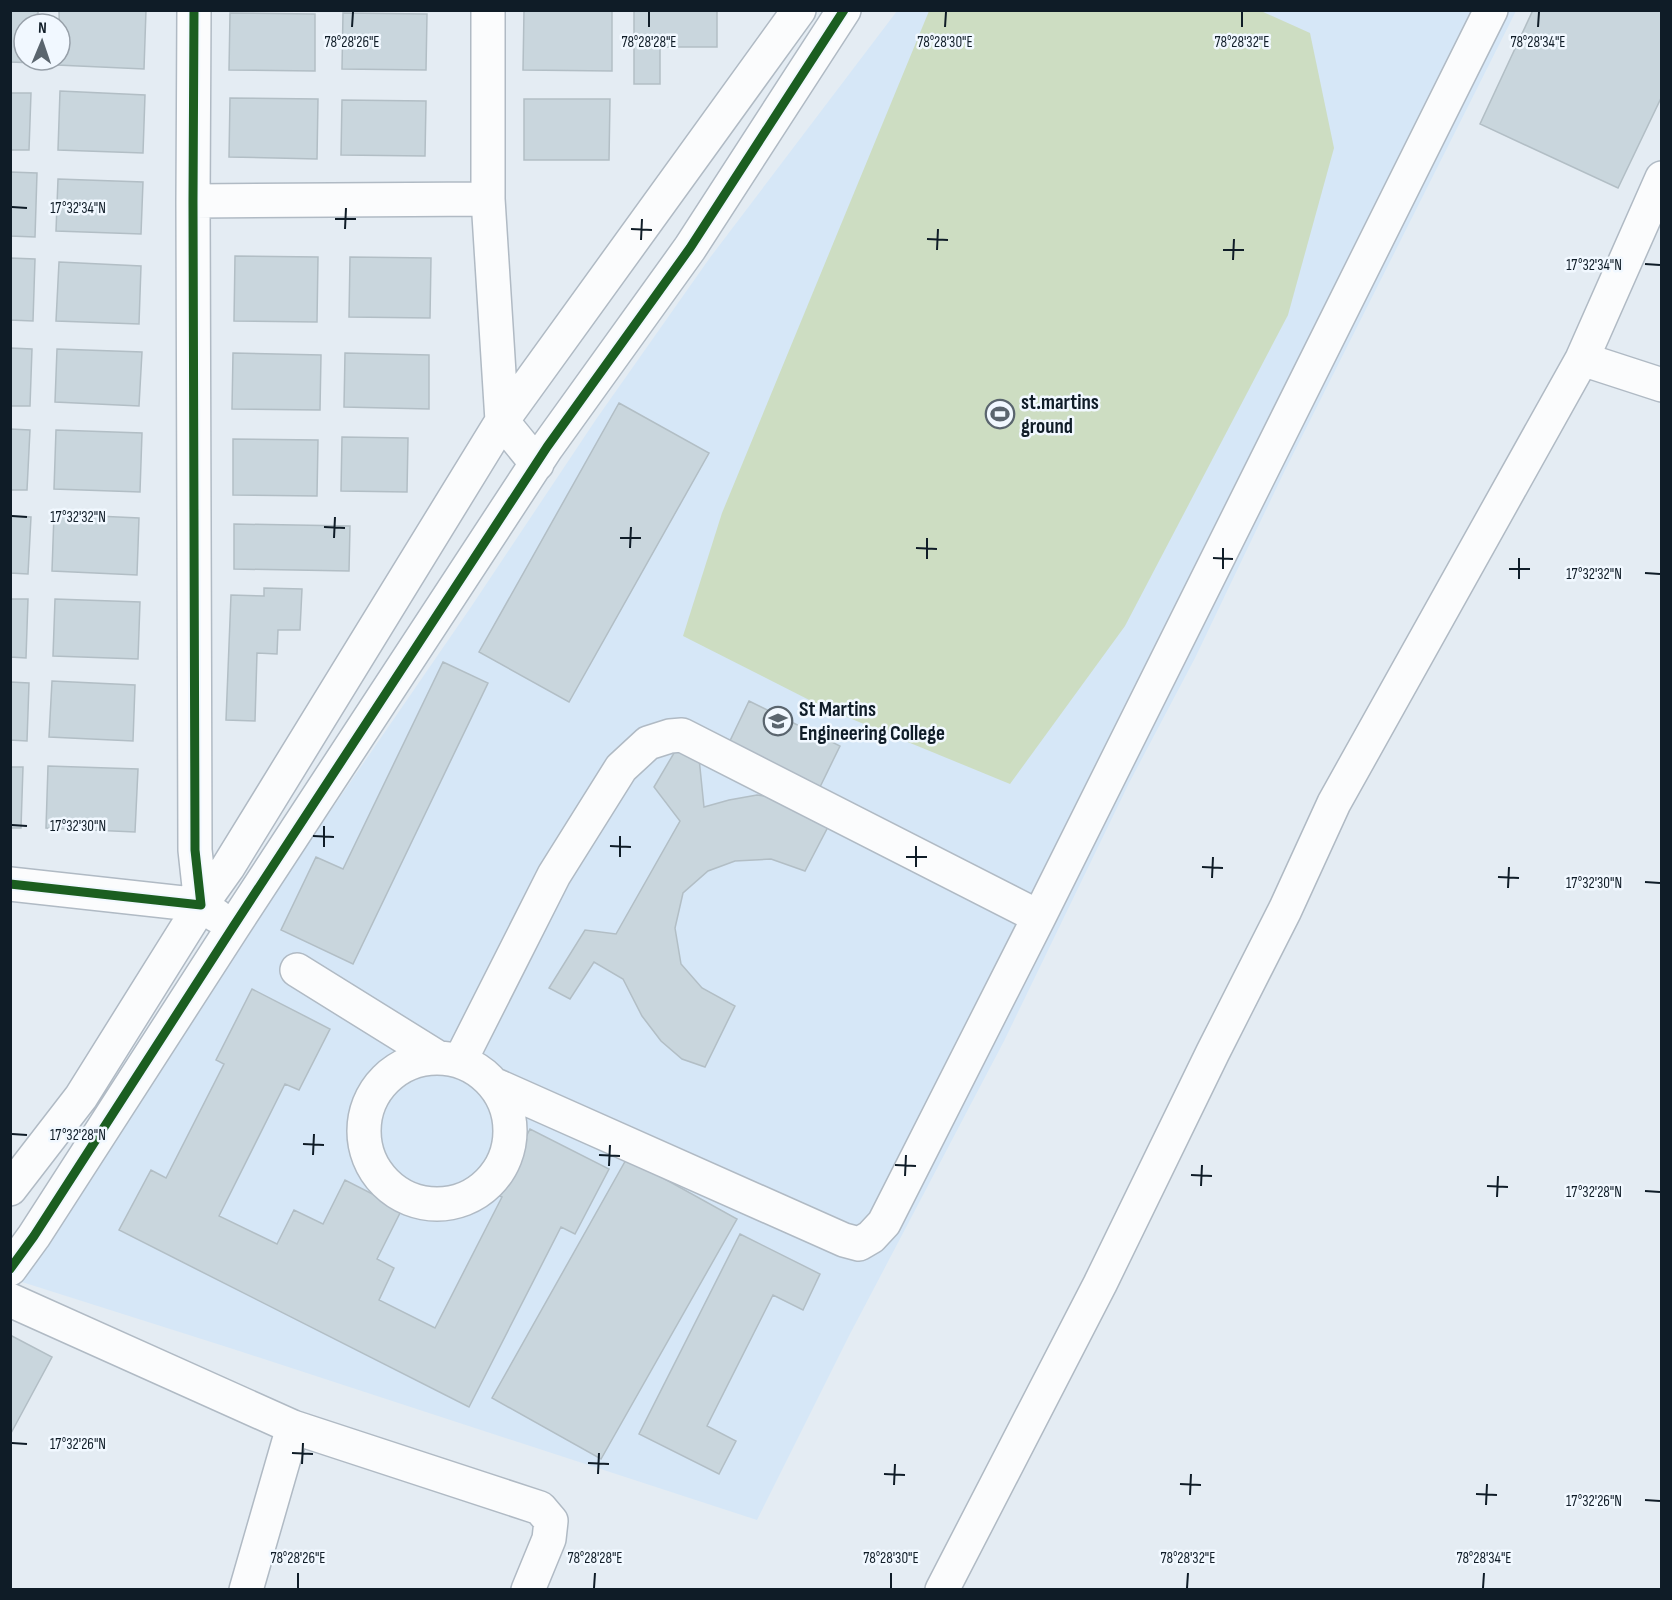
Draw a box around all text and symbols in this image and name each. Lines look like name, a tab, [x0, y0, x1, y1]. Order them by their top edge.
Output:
north arrow	[12, 12, 72, 72]
text: N	[38, 19, 47, 38]
text: 78°28'26"E	[324, 33, 380, 52]
text: 78°28'28"E	[622, 33, 676, 52]
text: 78°28'30"E	[917, 33, 973, 52]
text: 78°28'32"E	[1215, 33, 1269, 52]
text: 78°28'34"E	[1511, 33, 1565, 52]
text: 17°32'34"N	[50, 199, 106, 218]
text: 17°32'34"N	[1566, 256, 1622, 275]
place label: st.martins ground	[1021, 390, 1099, 439]
sports icon: st.martins ground	[984, 398, 1016, 430]
text: 17°32'32"N	[50, 508, 106, 527]
text: 17°32'32"N	[1566, 565, 1622, 584]
place label: St Martins Engineering College	[799, 697, 945, 746]
school or university icon: St Martins Engineering College	[762, 705, 794, 737]
text: 17°32'30"N	[50, 817, 106, 836]
text: 17°32'30"N	[1566, 874, 1622, 893]
text: 17°32'28"N	[50, 1126, 106, 1145]
text: 17°32'28"N	[1566, 1183, 1622, 1202]
text: 17°32'26"N	[50, 1435, 106, 1454]
text: 17°32'26"N	[1566, 1492, 1622, 1511]
text: 78°28'26"E	[270, 1549, 326, 1568]
text: 78°28'28"E	[568, 1549, 622, 1568]
text: 78°28'30"E	[863, 1549, 919, 1568]
text: 78°28'32"E	[1161, 1549, 1215, 1568]
text: 78°28'34"E	[1457, 1549, 1511, 1568]

